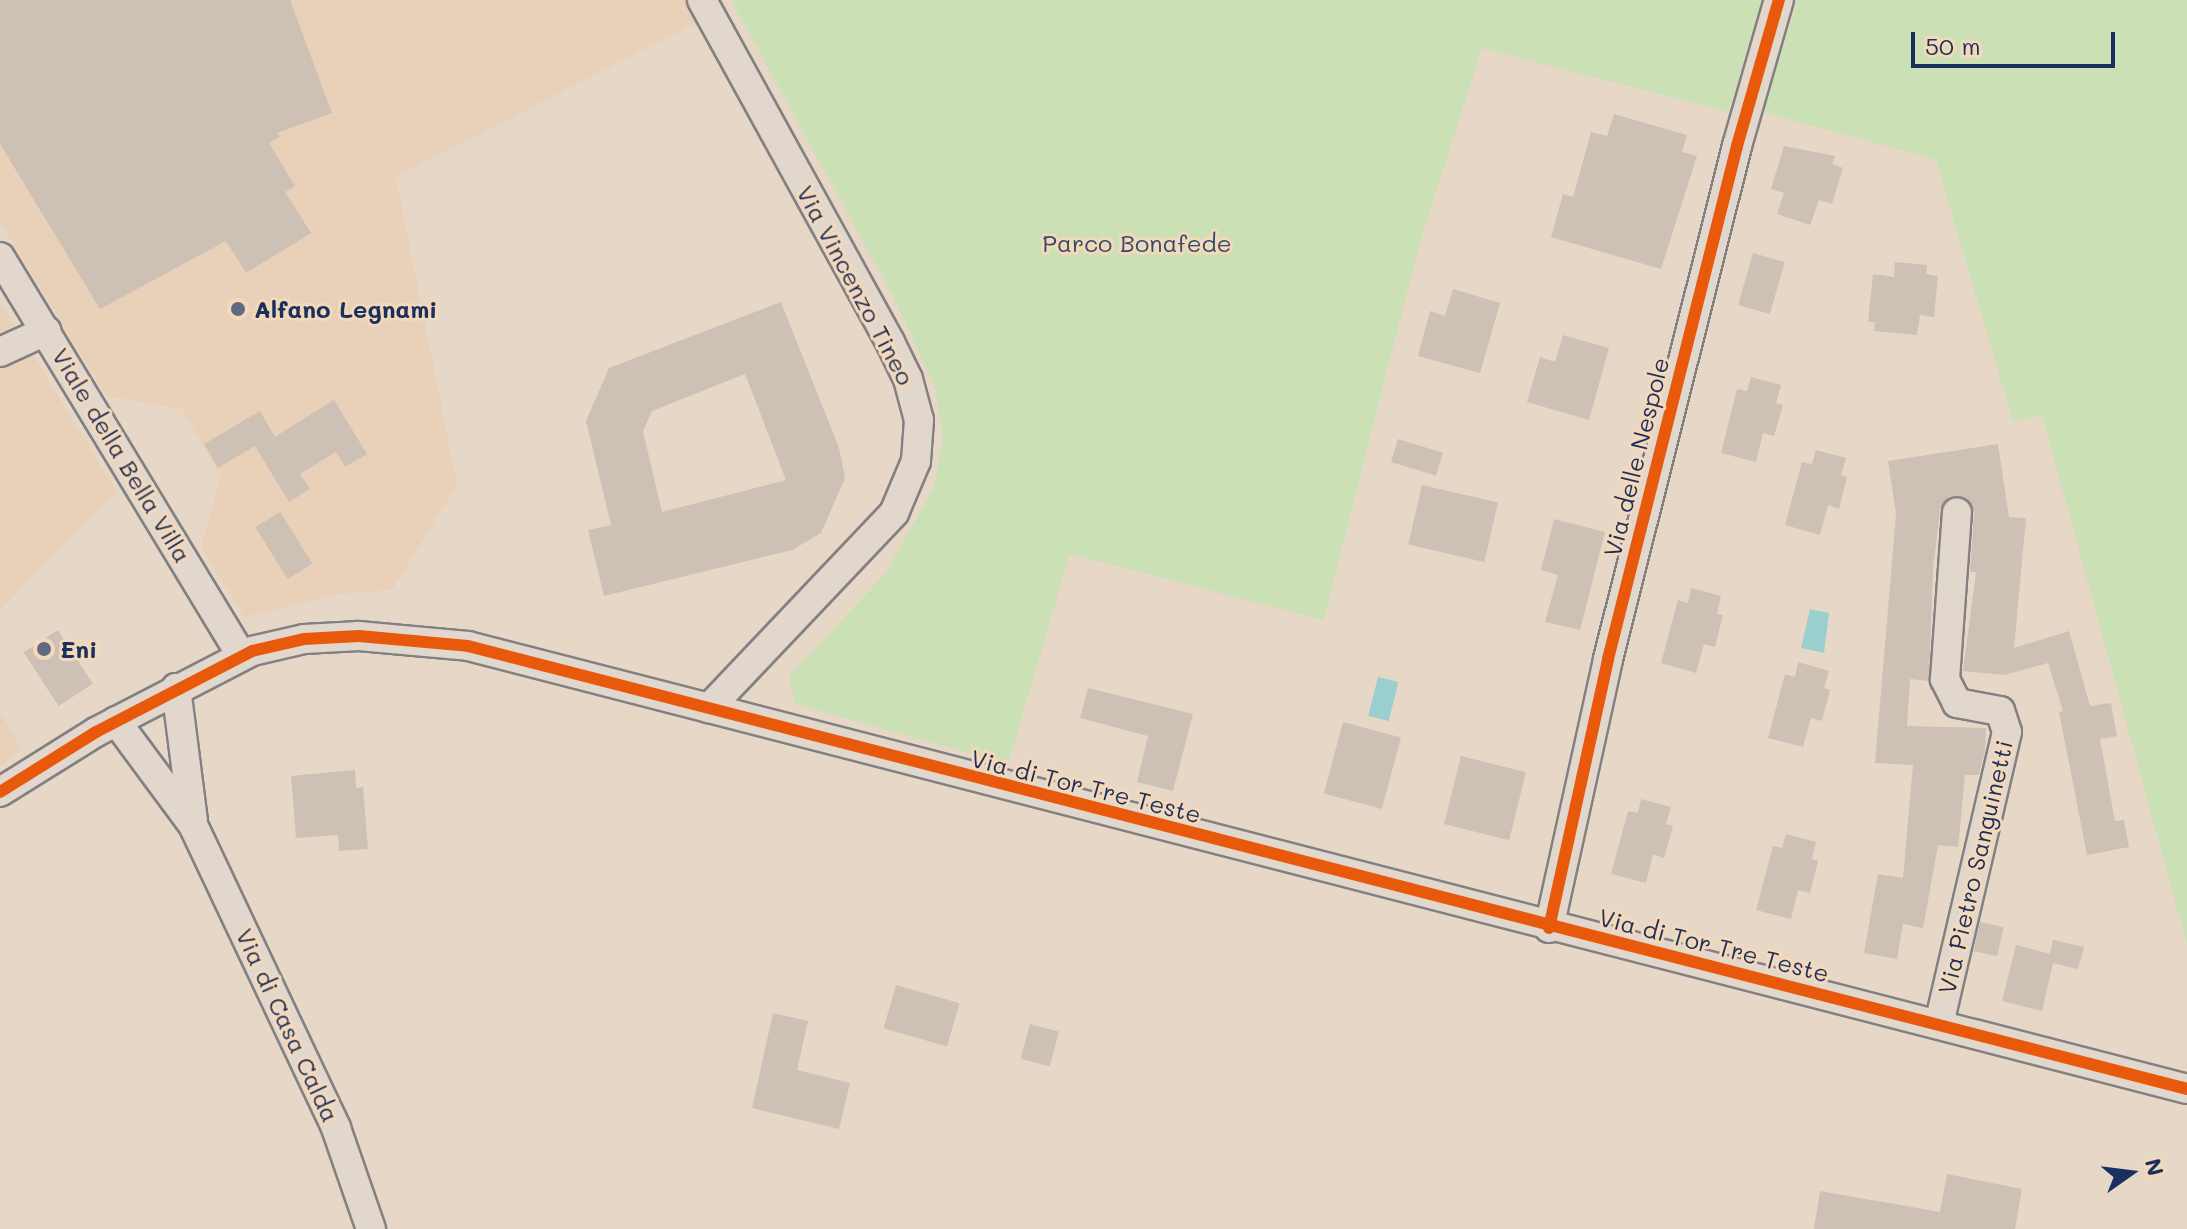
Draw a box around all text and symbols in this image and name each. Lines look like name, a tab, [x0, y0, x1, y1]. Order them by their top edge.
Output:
scale bar	[1915, 16, 2119, 66]
text: 50 m	[1925, 30, 1981, 61]
street label: Via Vincenzo Tineo	[791, 180, 921, 390]
park label: Parco Bonafede	[1042, 229, 1232, 257]
place label: Alfano Legnami	[254, 295, 437, 323]
marker: Alfano Legnami	[229, 300, 247, 318]
street label: Viale della Bella Villa	[46, 342, 198, 568]
street label: Via delle Nespole	[1597, 354, 1675, 560]
place label: Eni	[60, 635, 97, 663]
marker: Eni	[35, 640, 53, 658]
street label: Via Pietro Sanguinetti	[1932, 737, 2018, 997]
street label: Via di Tor Tre Teste	[968, 743, 1204, 829]
street label: Via di Tor Tre Teste	[1596, 902, 1832, 988]
street label: Via di Casa Calda	[231, 924, 345, 1126]
north arrow	[2091, 1133, 2171, 1213]
text: N	[2139, 1155, 2171, 1179]

